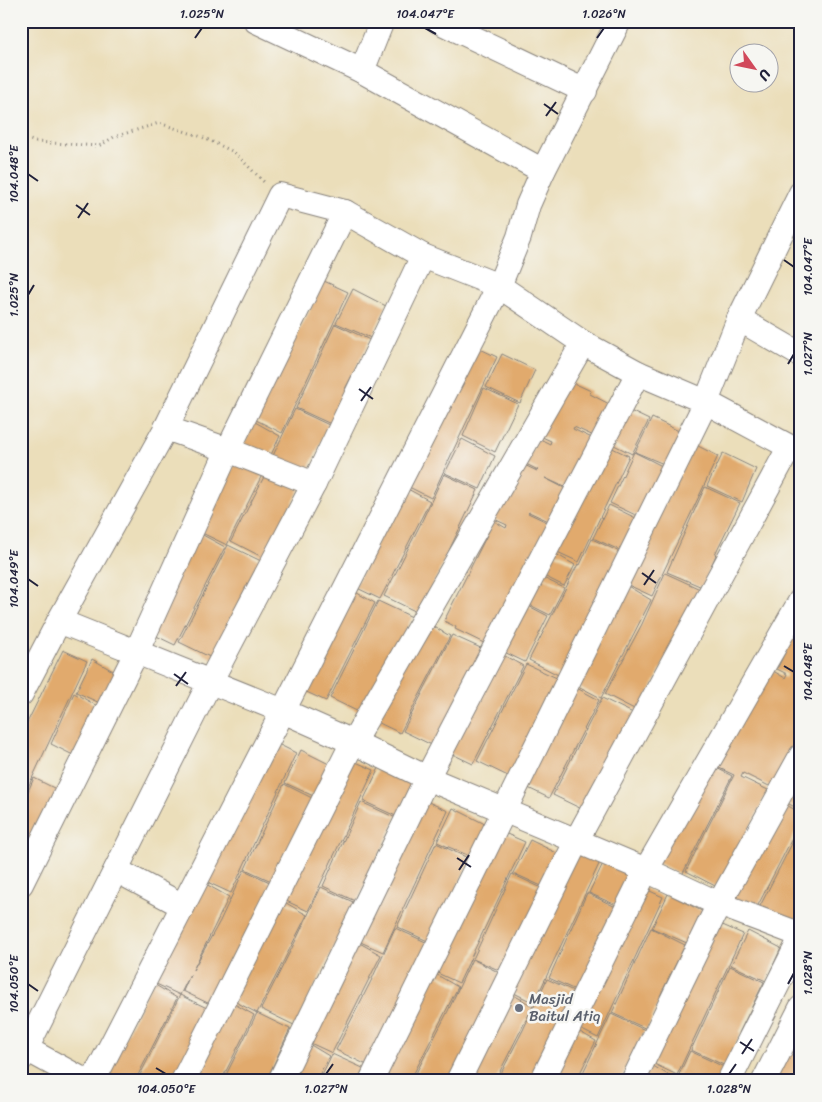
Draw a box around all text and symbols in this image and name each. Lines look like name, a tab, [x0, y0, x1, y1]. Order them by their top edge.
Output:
text: 1.025°N	[180, 3, 225, 25]
text: 104.047°E	[396, 3, 455, 25]
text: 1.026°N	[582, 3, 626, 25]
north arrow	[730, 42, 780, 92]
text: U	[751, 64, 777, 86]
text: 104.048°E	[3, 144, 25, 203]
text: 104.047°E	[797, 237, 819, 296]
text: 1.025°N	[3, 272, 25, 317]
text: 1.027°N	[797, 332, 819, 376]
text: 104.049°E	[3, 549, 25, 608]
text: 104.048°E	[797, 642, 819, 701]
text: 1.028°N	[797, 950, 819, 995]
text: 104.050°E	[3, 954, 25, 1013]
place label: Masjid Baitul Atiq	[529, 986, 601, 1029]
marker: Masjid Baitul Atiq	[513, 1002, 525, 1014]
text: 104.050°E	[137, 1078, 196, 1100]
text: 1.027°N	[304, 1078, 348, 1100]
text: 1.028°N	[707, 1078, 752, 1100]

